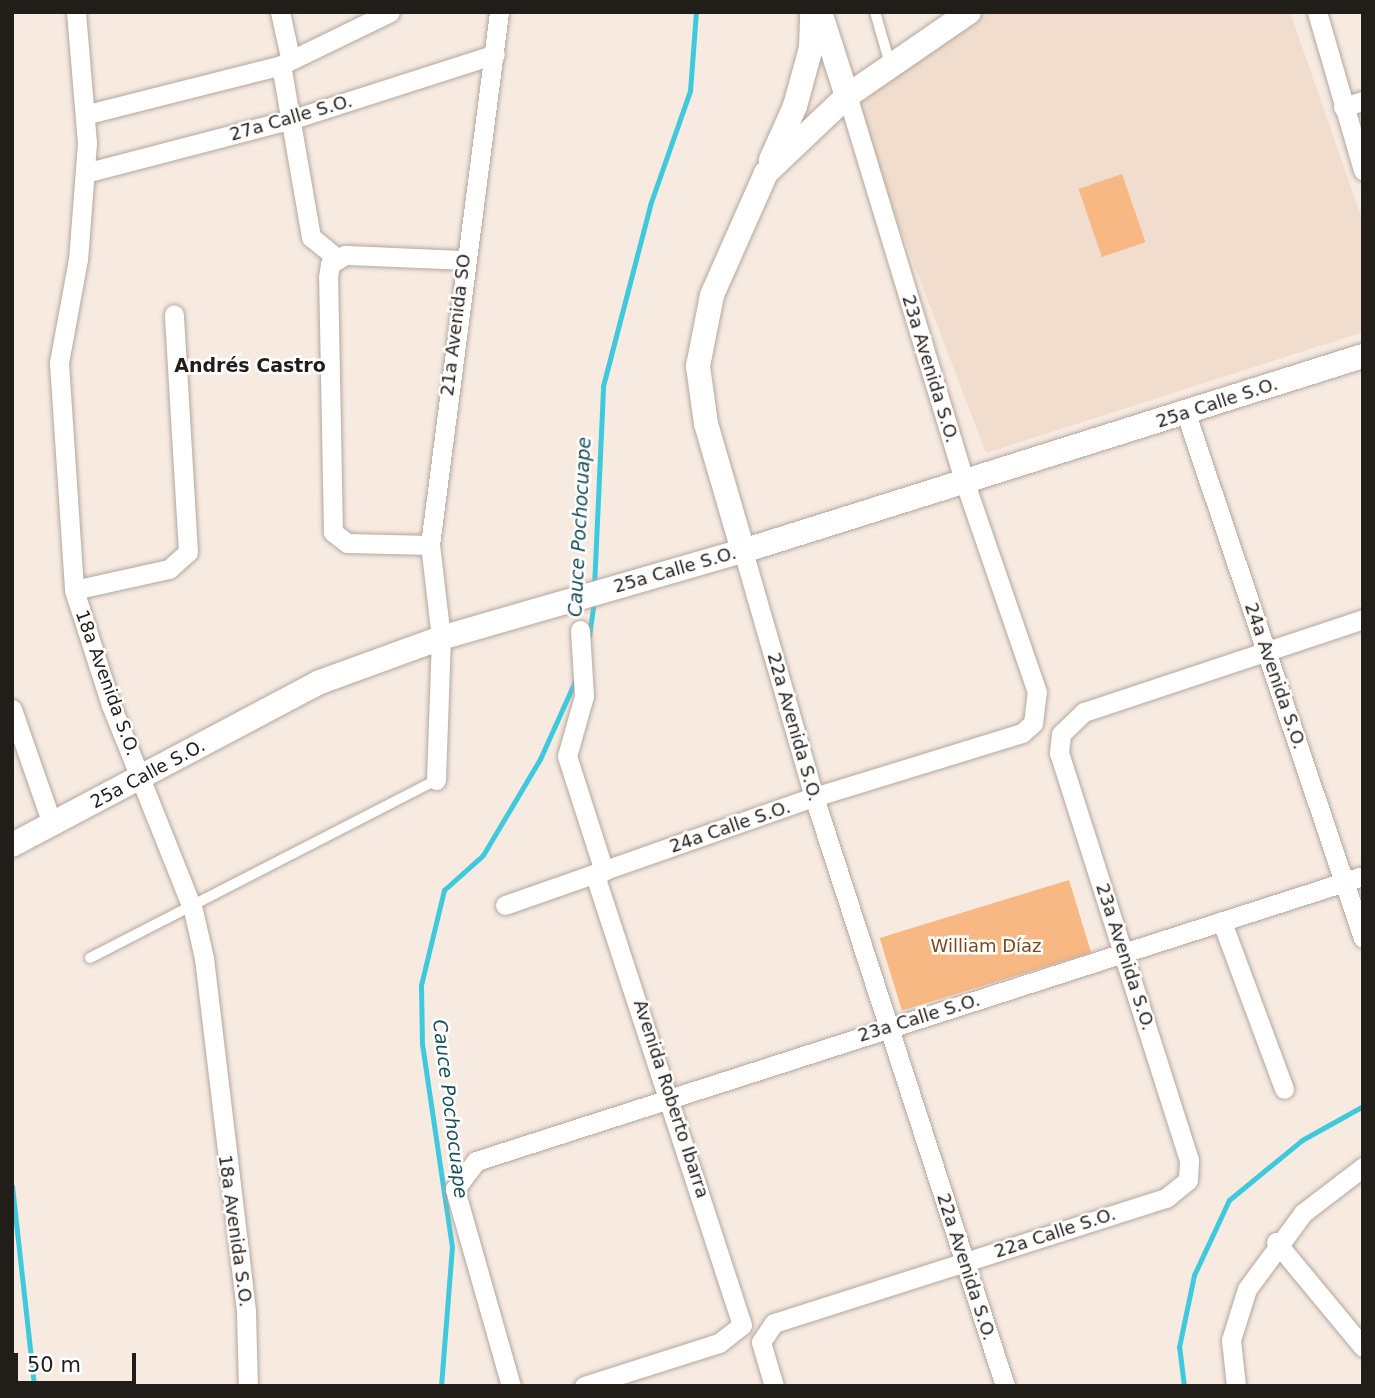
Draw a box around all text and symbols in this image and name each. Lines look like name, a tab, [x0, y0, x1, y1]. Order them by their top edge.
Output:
street label: 27a Calle S.O.	[227, 90, 355, 146]
street label: 21a Avenida SO	[437, 253, 475, 397]
street label: 23a Avenida S.O.	[897, 292, 963, 446]
district label: Andrés Castro	[174, 355, 326, 377]
street label: 25a Calle S.O.	[1154, 373, 1280, 433]
water label: Cauce Pochocuape	[564, 436, 596, 618]
street label: 25a Calle S.O.	[611, 542, 739, 598]
street label: 24a Avenida S.O.	[1240, 600, 1310, 752]
street label: 18a Avenida S.O.	[71, 607, 143, 759]
street label: 22a Avenida S.O.	[762, 650, 826, 804]
street label: 25a Calle S.O.	[87, 735, 209, 813]
street label: 24a Calle S.O.	[667, 796, 793, 858]
street label: 23a Avenida S.O.	[1091, 881, 1159, 1033]
park label: William Díaz	[930, 935, 1042, 957]
street label: 23a Calle S.O.	[855, 989, 983, 1047]
street label: Avenida Roberto Ibarra	[629, 997, 713, 1201]
water label: Cauce Pochocuape	[428, 1018, 472, 1200]
street label: 18a Avenida S.O.	[214, 1153, 256, 1309]
street label: 22a Avenida S.O.	[932, 1191, 1000, 1343]
street label: 22a Calle S.O.	[992, 1203, 1118, 1263]
scale bar	[18, 1338, 140, 1382]
text: 50 m	[27, 1353, 81, 1377]

